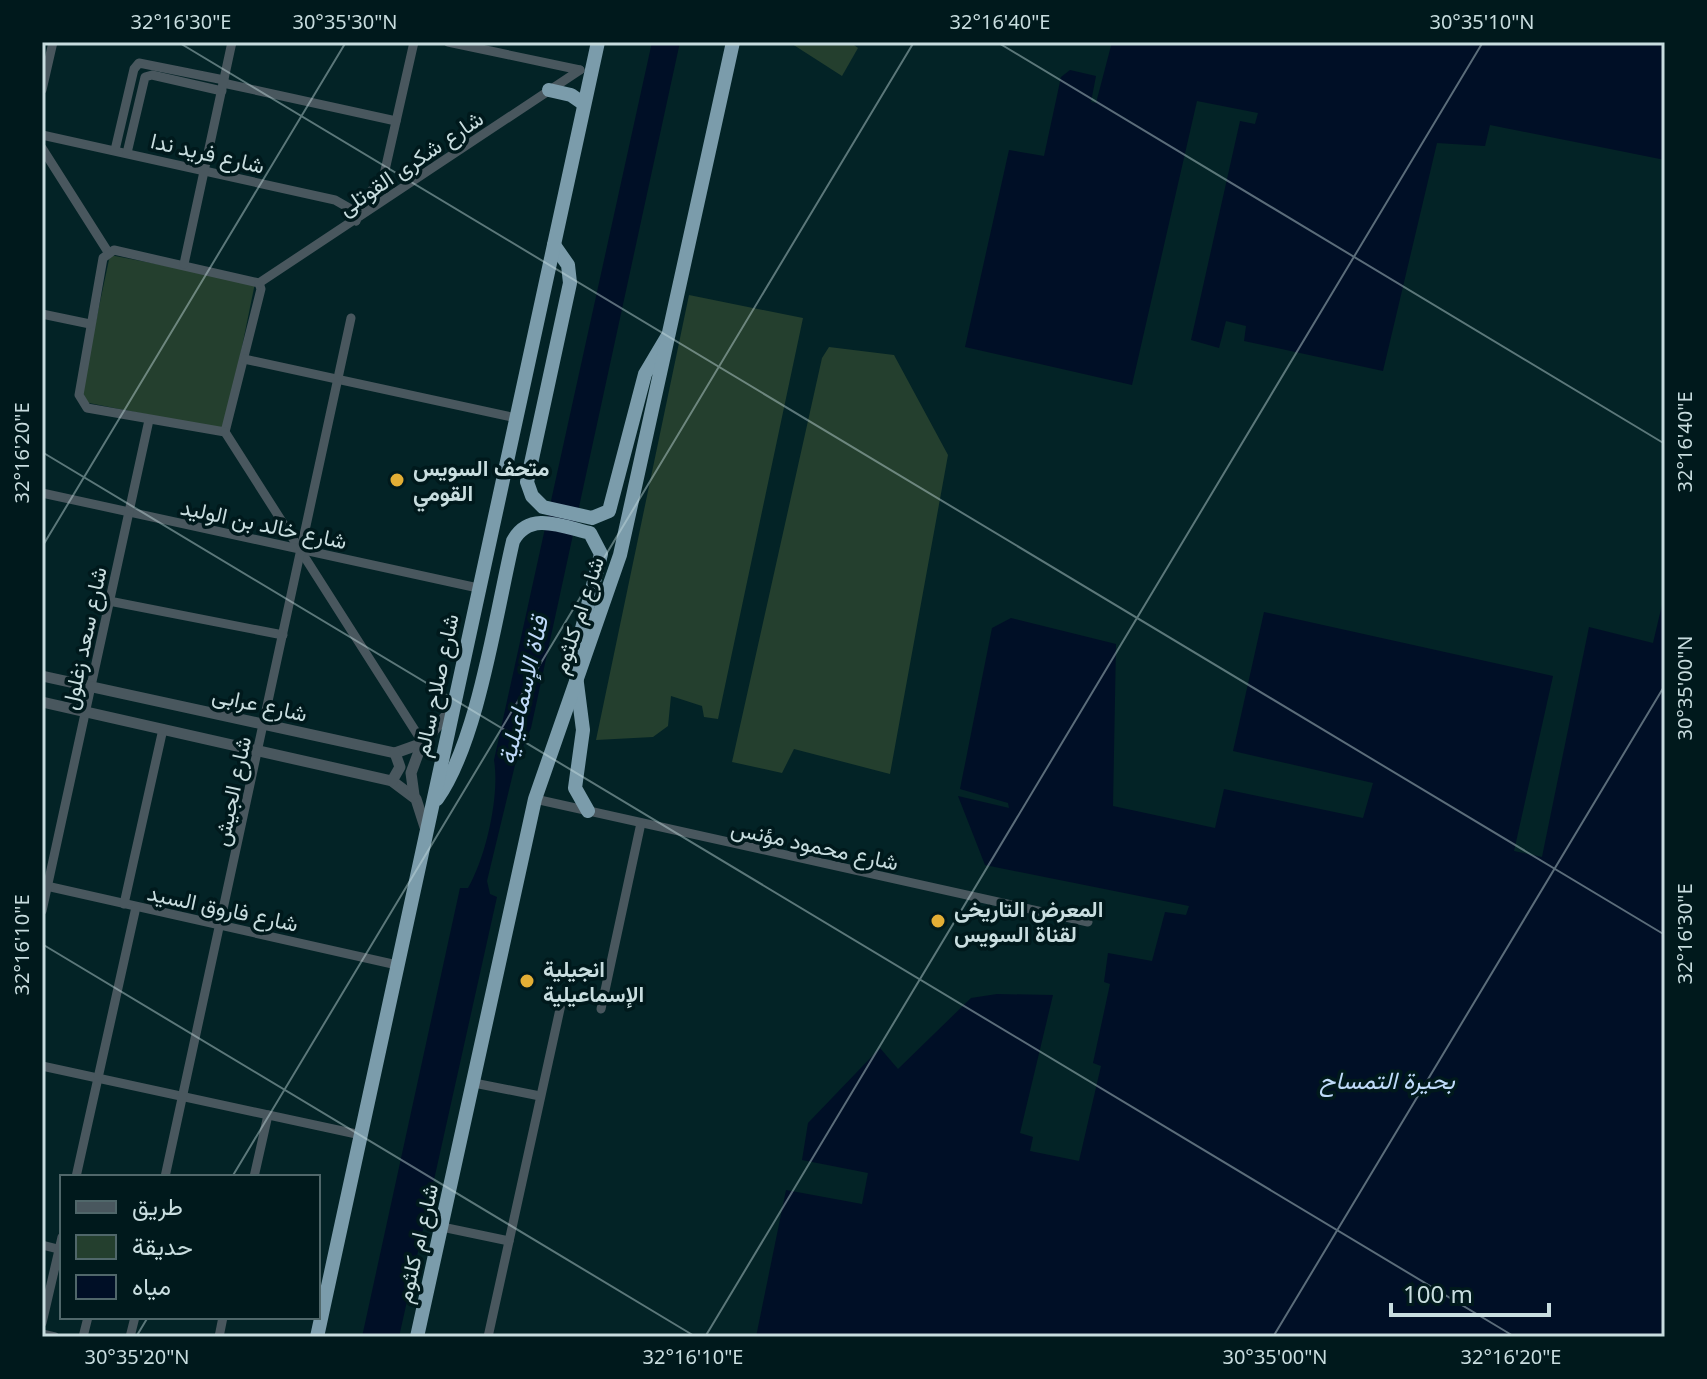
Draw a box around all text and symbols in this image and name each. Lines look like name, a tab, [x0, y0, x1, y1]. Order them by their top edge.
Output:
text: 32°16'30"E	[131, 8, 231, 35]
text: 30°35'30"N	[292, 8, 398, 35]
text: 32°16'40"E	[950, 8, 1050, 35]
text: 30°35'10"N	[1429, 8, 1535, 35]
street label: شارع شكرى القوتلى	[332, 102, 489, 223]
street label: شارع فريد ندا	[148, 124, 268, 181]
text: 32°16'40"E	[1671, 392, 1698, 492]
text: 32°16'20"E	[8, 403, 35, 503]
place label: متحف السويس القومي	[413, 452, 550, 512]
marker: متحف السويس القومي	[388, 471, 406, 489]
street label: شارع خالد بن الوليد	[178, 491, 350, 556]
street label: شارع ام كلثوم	[544, 553, 611, 678]
street label: شارع سعد زغلول	[53, 564, 114, 712]
street label: شارع صلاح سالم	[405, 611, 466, 759]
water label: قناة الإسماعيلية	[489, 611, 556, 767]
text: 30°35'00"N	[1671, 635, 1698, 741]
street label: شارع عرابى	[210, 678, 310, 729]
street label: شارع الجيش	[205, 733, 258, 849]
street label: شارع محمود مؤنس	[728, 812, 901, 877]
street label: شارع فاروق السيد	[145, 876, 301, 939]
text: 32°16'30"E	[1671, 884, 1698, 984]
place label: المعرض التاريخى لقناة السويس	[954, 893, 1103, 948]
text: 32°16'10"E	[8, 895, 35, 995]
marker: المعرض التاريخى لقناة السويس	[929, 912, 947, 930]
place label: انجيلية الإسماعيلية	[543, 953, 644, 1009]
marker: انجيلية الإسماعيلية	[518, 972, 536, 990]
water label: بحيرة التمساح	[1319, 1063, 1456, 1098]
legend	[60, 1175, 320, 1319]
street label: شارع ام كلثوم	[388, 1180, 445, 1306]
text: طريق	[132, 1189, 183, 1222]
text: حديقة	[132, 1229, 193, 1262]
scale bar	[1391, 1267, 1549, 1317]
text: مياه	[132, 1269, 171, 1302]
text: 100 m	[1403, 1277, 1473, 1310]
text: 30°35'20"N	[84, 1343, 190, 1370]
text: 32°16'10"E	[643, 1343, 743, 1370]
text: 30°35'00"N	[1222, 1343, 1328, 1370]
text: 32°16'20"E	[1461, 1343, 1561, 1370]

